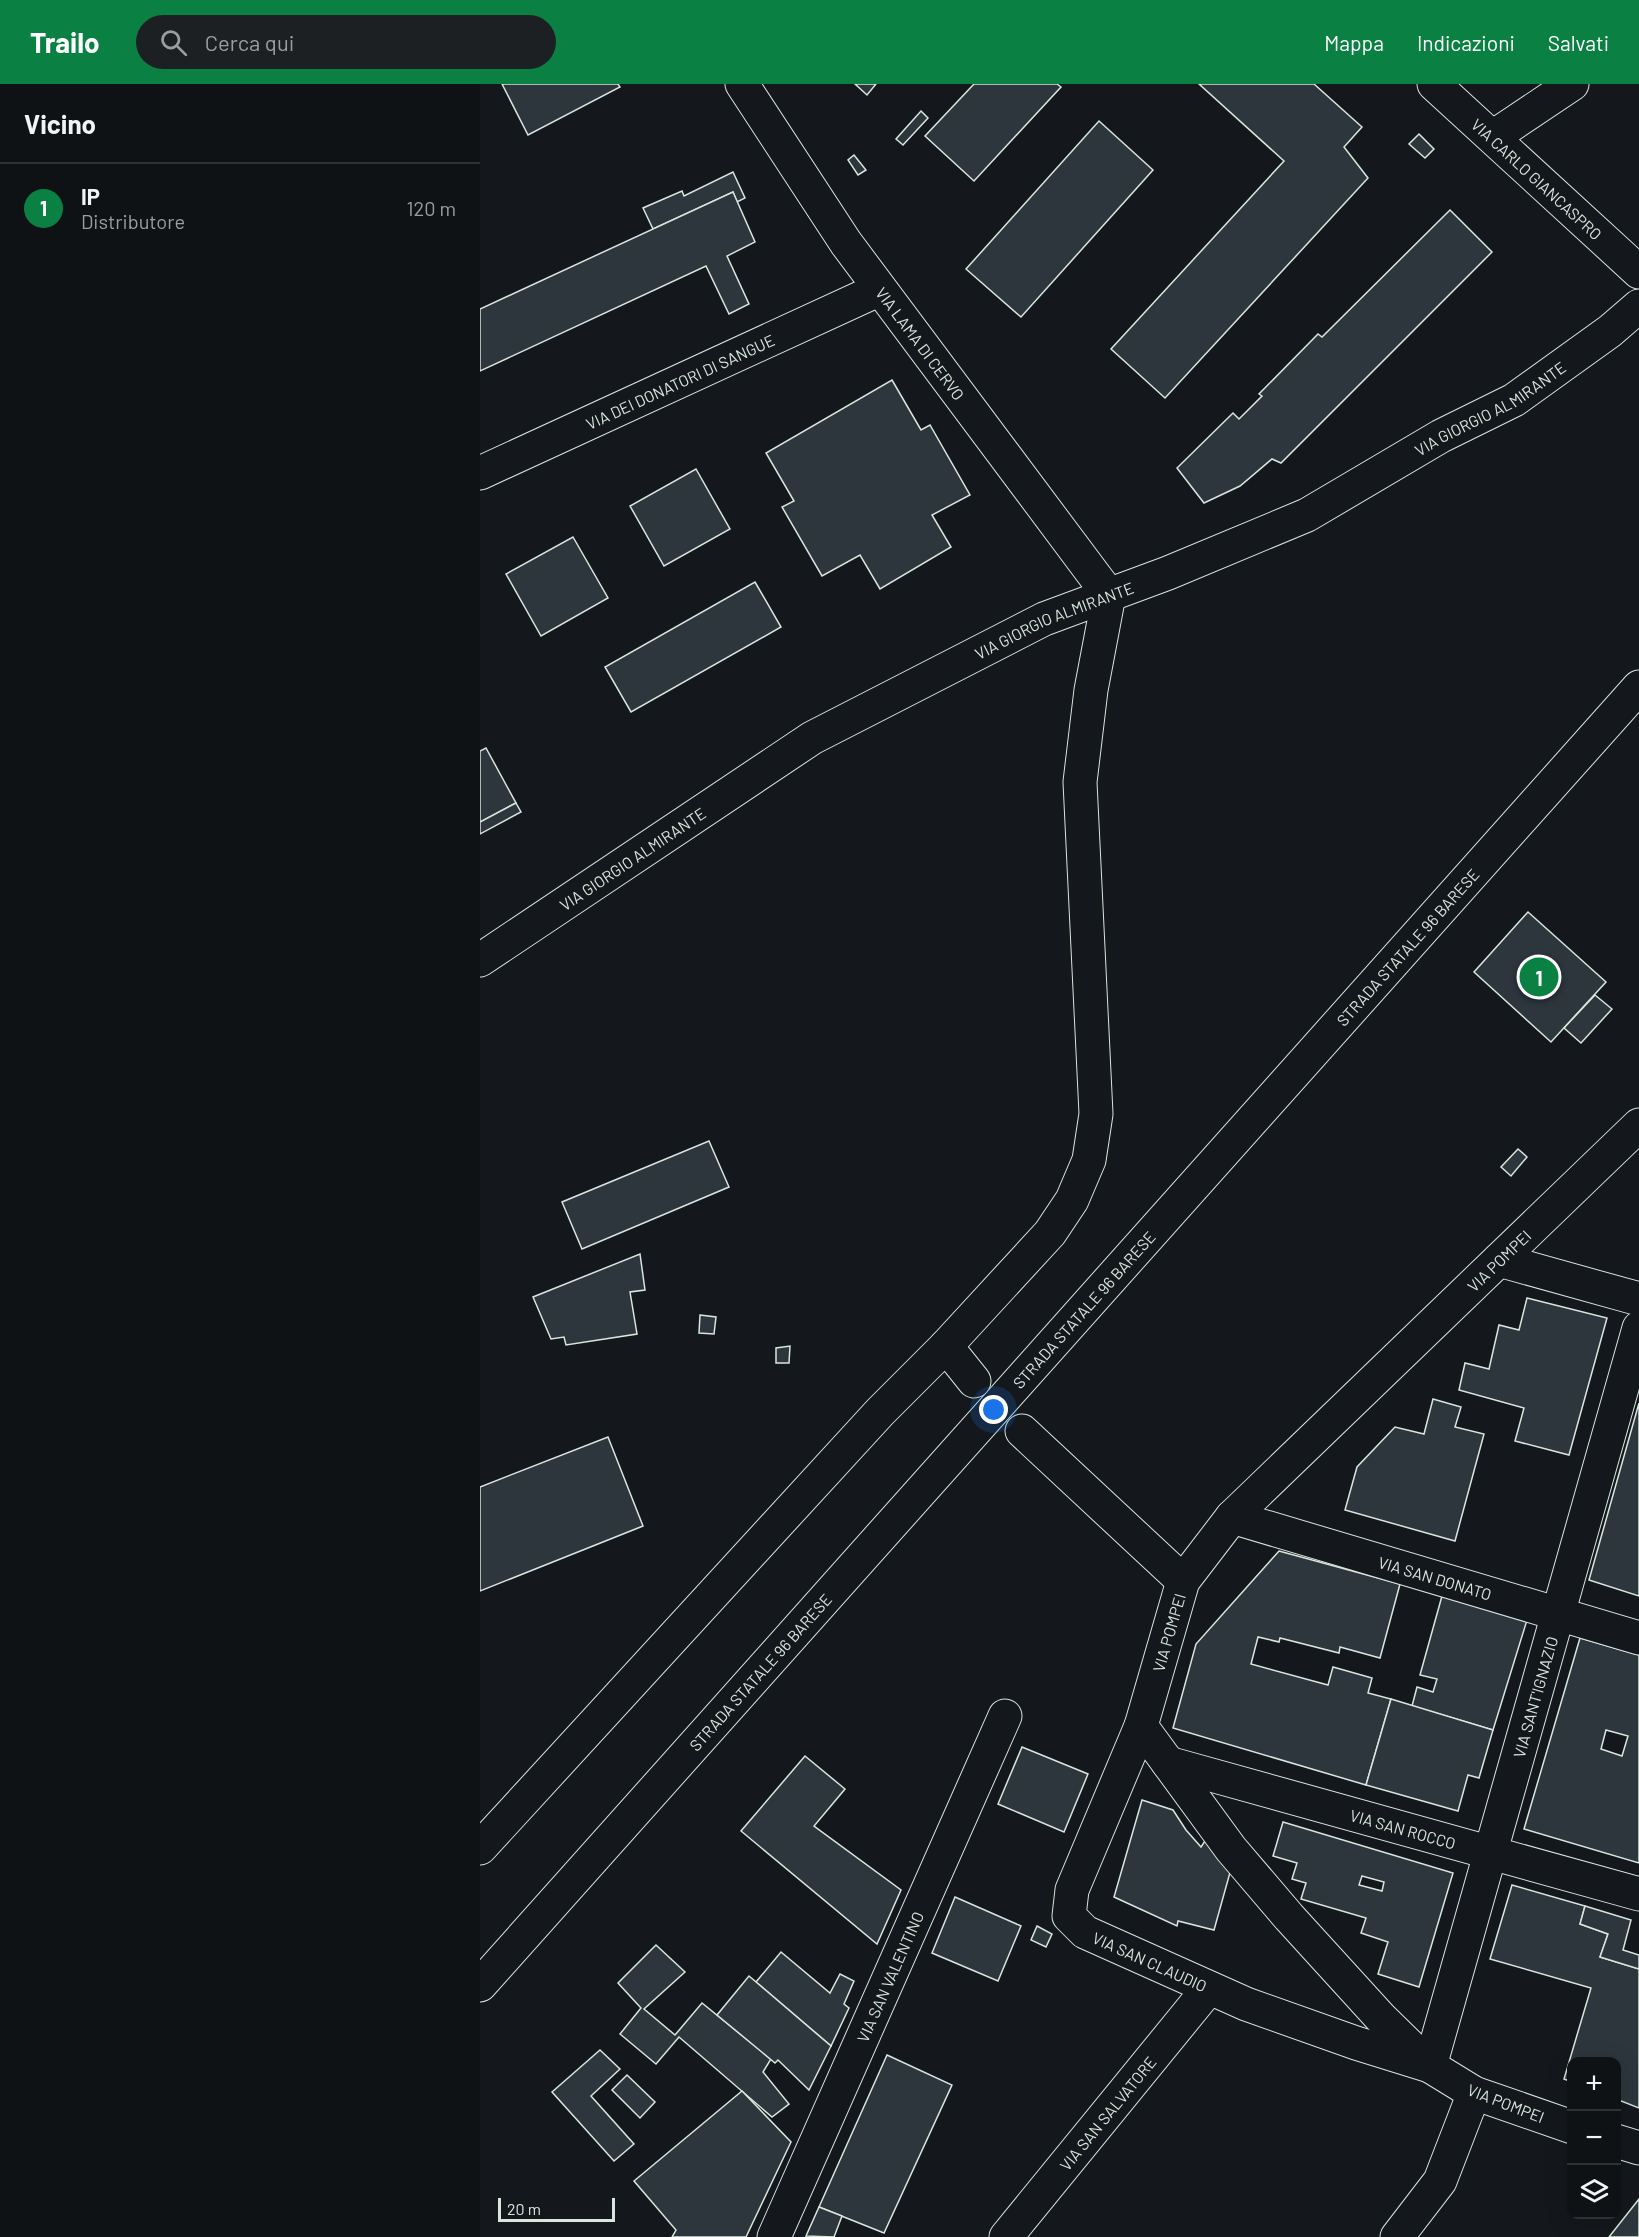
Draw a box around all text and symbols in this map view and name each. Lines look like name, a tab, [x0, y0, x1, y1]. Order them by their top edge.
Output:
search box	[136, 15, 556, 69]
text: Trailo	[30, 25, 100, 59]
icon: search	[157, 26, 190, 59]
text: Cerca qui	[205, 29, 294, 55]
text: Mappa	[1324, 30, 1384, 55]
text: Indicazioni	[1417, 30, 1515, 55]
text: Salvati	[1548, 30, 1609, 55]
text: Vicino	[24, 108, 96, 139]
street label: VIA CARLO GIANCASPRO	[1468, 114, 1606, 243]
text: IP	[81, 183, 100, 209]
text: 1	[40, 196, 47, 220]
text: 120 m	[406, 196, 456, 220]
text: Distributore	[81, 209, 185, 233]
street label: VIA LAMA DI CERVO	[873, 283, 969, 403]
street label: VIA DEI DONATORI DI SANGUE	[583, 330, 777, 433]
street label: VIA GIORGIO ALMIRANTE	[1411, 357, 1569, 459]
street label: VIA GIORGIO ALMIRANTE	[971, 577, 1136, 663]
street label: VIA GIORGIO ALMIRANTE	[556, 803, 709, 914]
street label: STRADA STATALE 96 BARESE	[1332, 864, 1482, 1029]
pin: 1	[1520, 954, 1558, 1000]
street label: VIA POMPEI	[1463, 1225, 1534, 1295]
street label: STRADA STATALE 96 BARESE	[1008, 1227, 1159, 1392]
your location	[979, 1395, 1008, 1424]
street label: VIA SAN DONATO	[1376, 1552, 1494, 1603]
street label: STRADA STATALE 96 BARESE	[685, 1589, 835, 1754]
street label: VIA POMPEI	[1148, 1591, 1189, 1674]
street label: VIA SANT'IGNAZIO	[1508, 1634, 1561, 1760]
street label: VIA SAN ROCCO	[1348, 1805, 1458, 1852]
street label: VIA SAN VALENTINO	[852, 1908, 927, 2045]
street label: VIA SAN CLAUDIO	[1090, 1927, 1210, 1995]
street label: VIA SAN SALVATORE	[1055, 2052, 1159, 2174]
map controls	[1567, 2057, 1621, 2219]
button: +	[1567, 2057, 1621, 2111]
street label: VIA POMPEI	[1465, 2080, 1547, 2126]
button: −	[1567, 2111, 1621, 2165]
button: layers	[1567, 2165, 1621, 2219]
scale bar	[498, 2195, 615, 2222]
text: 20 m	[507, 2199, 541, 2218]

